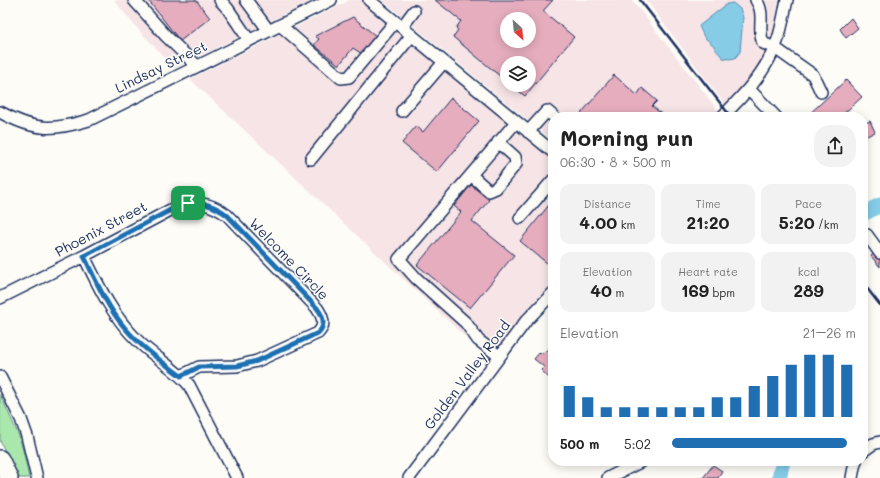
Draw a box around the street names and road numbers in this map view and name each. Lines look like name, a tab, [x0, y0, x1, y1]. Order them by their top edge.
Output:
street label: Lindsay Street	[112, 36, 210, 97]
street label: Phoenix Street	[51, 196, 150, 261]
street label: Welcome Circle	[245, 214, 333, 304]
street label: Golden Valley Road	[419, 316, 514, 433]

